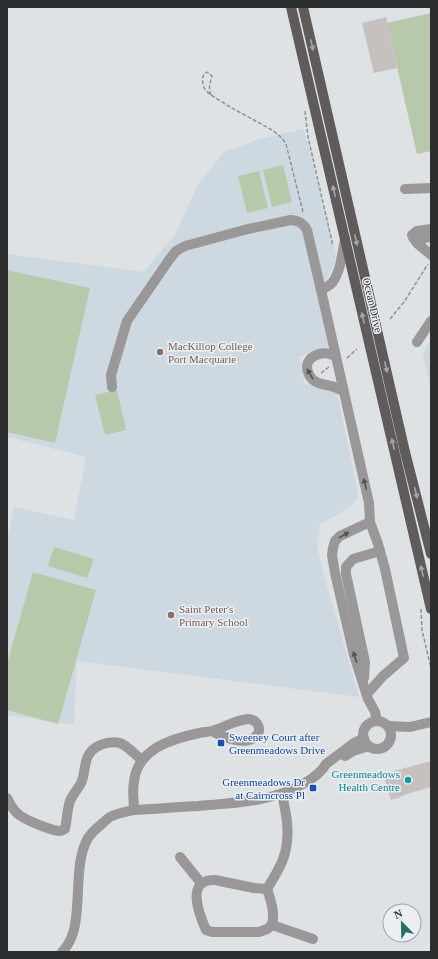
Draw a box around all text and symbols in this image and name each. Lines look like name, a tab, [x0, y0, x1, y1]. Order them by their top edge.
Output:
one-way arrow	[309, 39, 315, 51]
one-way arrow	[330, 185, 336, 197]
one-way arrow	[354, 234, 360, 246]
street label: Ocean Drive	[361, 276, 385, 334]
one-way arrow	[360, 311, 366, 324]
place label: MacKillop College Port Macquarie	[168, 340, 253, 365]
marker: MacKillop College Port Macquarie	[155, 347, 165, 357]
one-way arrow	[383, 360, 389, 373]
one-way arrow	[307, 369, 314, 380]
one-way arrow	[389, 438, 395, 450]
one-way arrow	[361, 478, 367, 490]
one-way arrow	[413, 487, 419, 499]
one-way arrow	[338, 532, 350, 538]
one-way arrow	[419, 565, 425, 577]
place label: Saint Peter's Primary School	[179, 603, 248, 628]
marker: Saint Peter's Primary School	[166, 610, 176, 620]
one-way arrow	[352, 651, 358, 663]
place label: Sweeney Court after Greenmeadows Drive	[229, 731, 325, 756]
marker: Sweeney Court after Greenmeadows Drive	[216, 738, 226, 748]
place label: Greenmeadows Health Centre	[332, 768, 400, 793]
marker: Greenmeadows Health Centre	[403, 775, 413, 785]
place label: Greenmeadows Dr at Cairncross Pl	[222, 776, 305, 801]
marker: Greenmeadows Dr at Cairncross Pl	[308, 783, 318, 793]
north arrow	[382, 903, 422, 943]
text: N	[392, 907, 404, 921]

